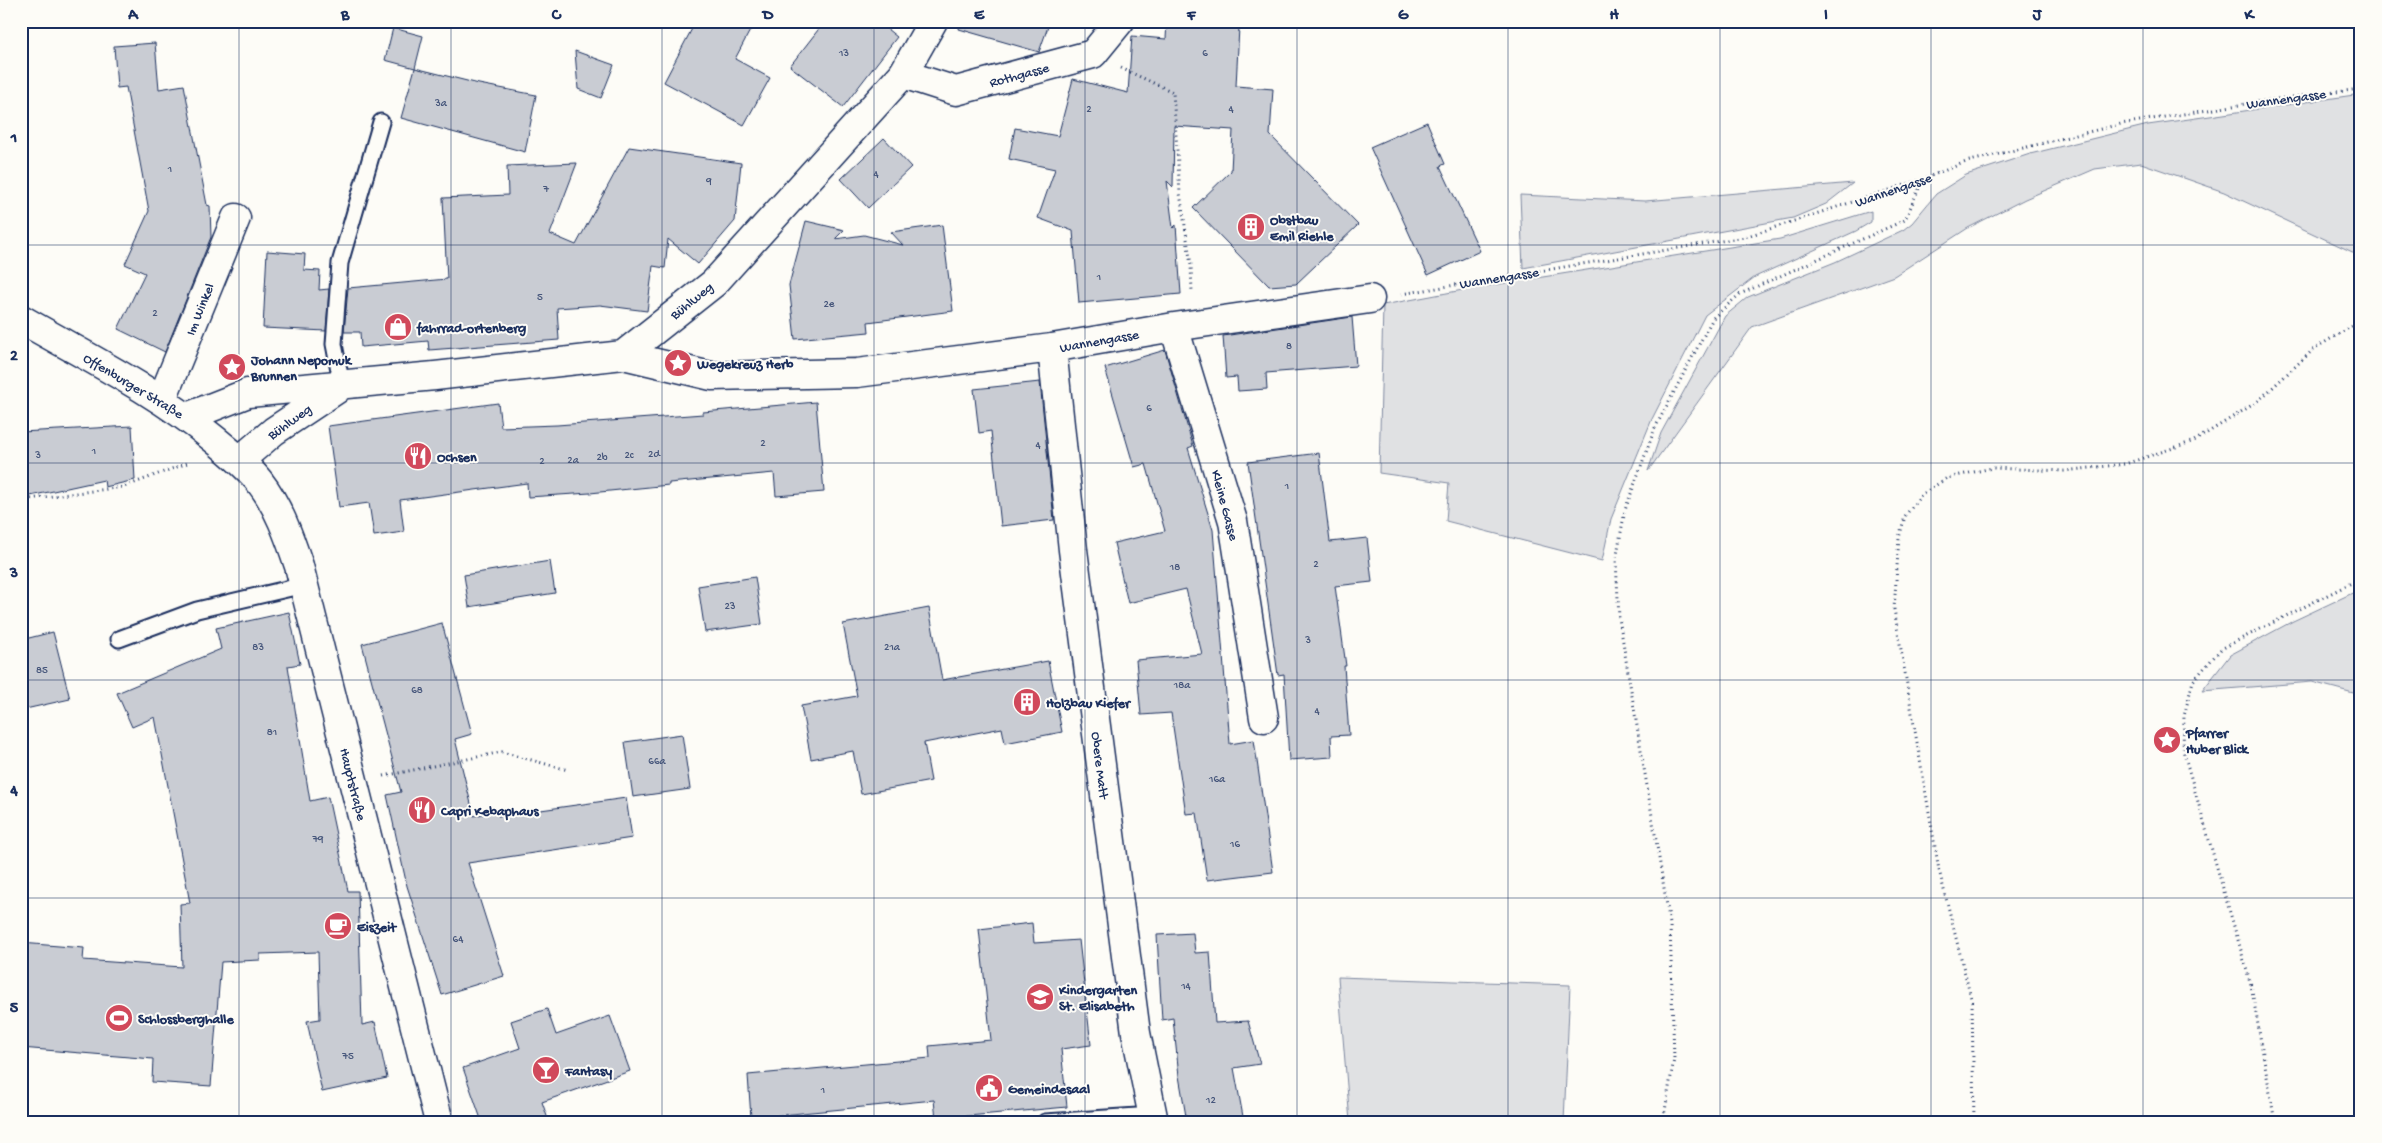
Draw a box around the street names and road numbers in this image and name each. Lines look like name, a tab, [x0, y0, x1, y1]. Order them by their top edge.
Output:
street label: Rothgasse	[988, 60, 1052, 93]
street label: Wannengasse	[2245, 86, 2328, 114]
street label: Wannengasse	[1853, 170, 1935, 212]
street label: Wannengasse	[1458, 265, 1541, 294]
street label: Bühlweg	[667, 279, 718, 325]
street label: Im Winkel	[183, 281, 219, 339]
street label: Wannengasse	[1059, 327, 1141, 358]
street label: Offenburger Straße	[80, 351, 187, 424]
street label: Bühlweg	[264, 401, 316, 445]
street label: Kleine Gasse	[1206, 468, 1241, 544]
street label: Obere Matt	[1086, 731, 1111, 801]
street label: Hauptstraße	[334, 747, 369, 823]

